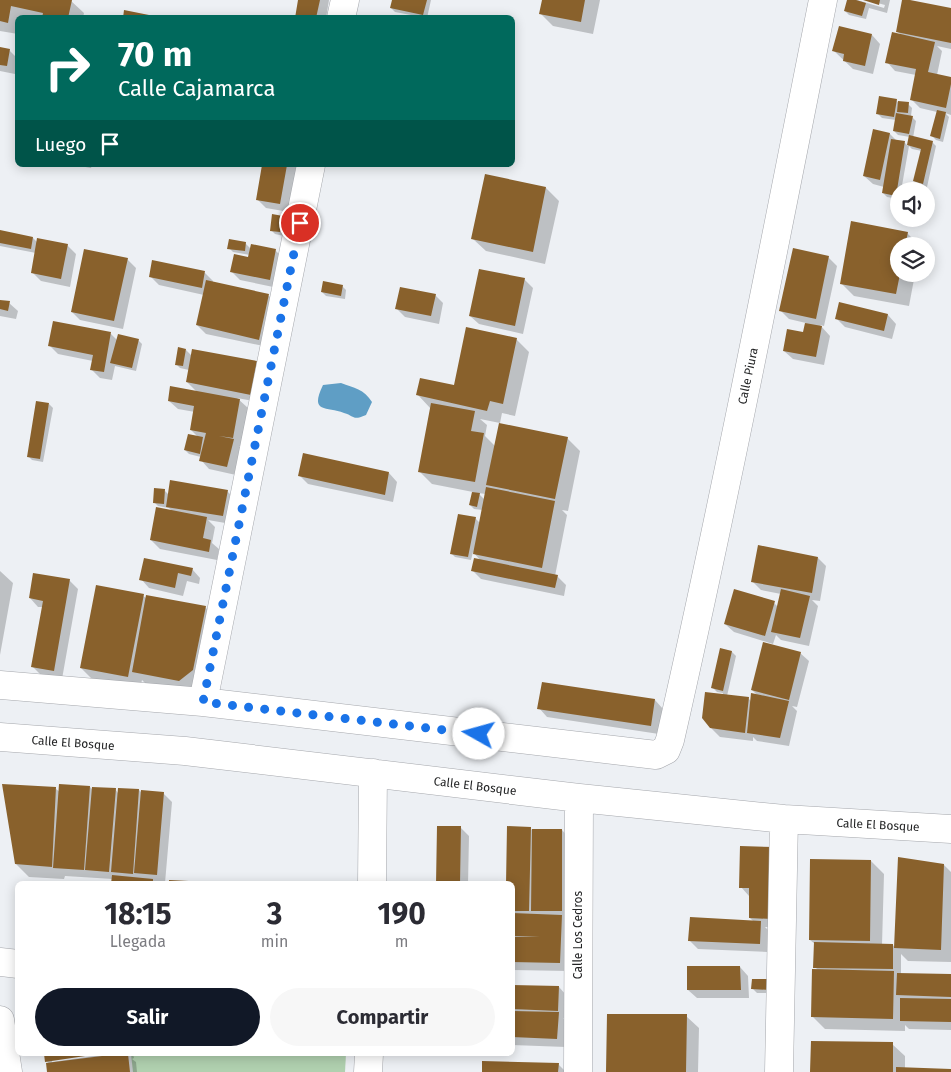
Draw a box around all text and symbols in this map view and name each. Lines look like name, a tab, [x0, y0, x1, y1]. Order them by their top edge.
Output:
text: 70 m	[118, 33, 192, 75]
icon: right	[35, 35, 100, 100]
text: Calle Cajamarca	[118, 75, 275, 102]
icon: arrive	[96, 130, 124, 158]
text: Luego	[35, 133, 86, 156]
map controls	[890, 182, 935, 282]
button: sound	[890, 182, 935, 227]
pin	[279, 202, 321, 244]
icon: arrive	[286, 209, 314, 237]
button: layers	[890, 237, 935, 282]
street label: Calle Piura	[735, 346, 761, 406]
position arrow	[452, 707, 504, 759]
street label: Calle El Bosque	[31, 733, 115, 753]
street label: Calle El Bosque	[433, 774, 517, 798]
street label: Calle El Bosque	[836, 816, 920, 834]
street label: Calle Los Cedros	[571, 890, 585, 979]
text: 18:15	[104, 896, 172, 932]
text: 3	[267, 896, 282, 932]
text: 190	[378, 896, 426, 932]
text: Llegada	[110, 932, 166, 951]
text: min	[261, 932, 288, 951]
text: m	[395, 932, 409, 951]
button: Salir	[35, 988, 260, 1046]
button: Compartir	[270, 988, 495, 1046]

